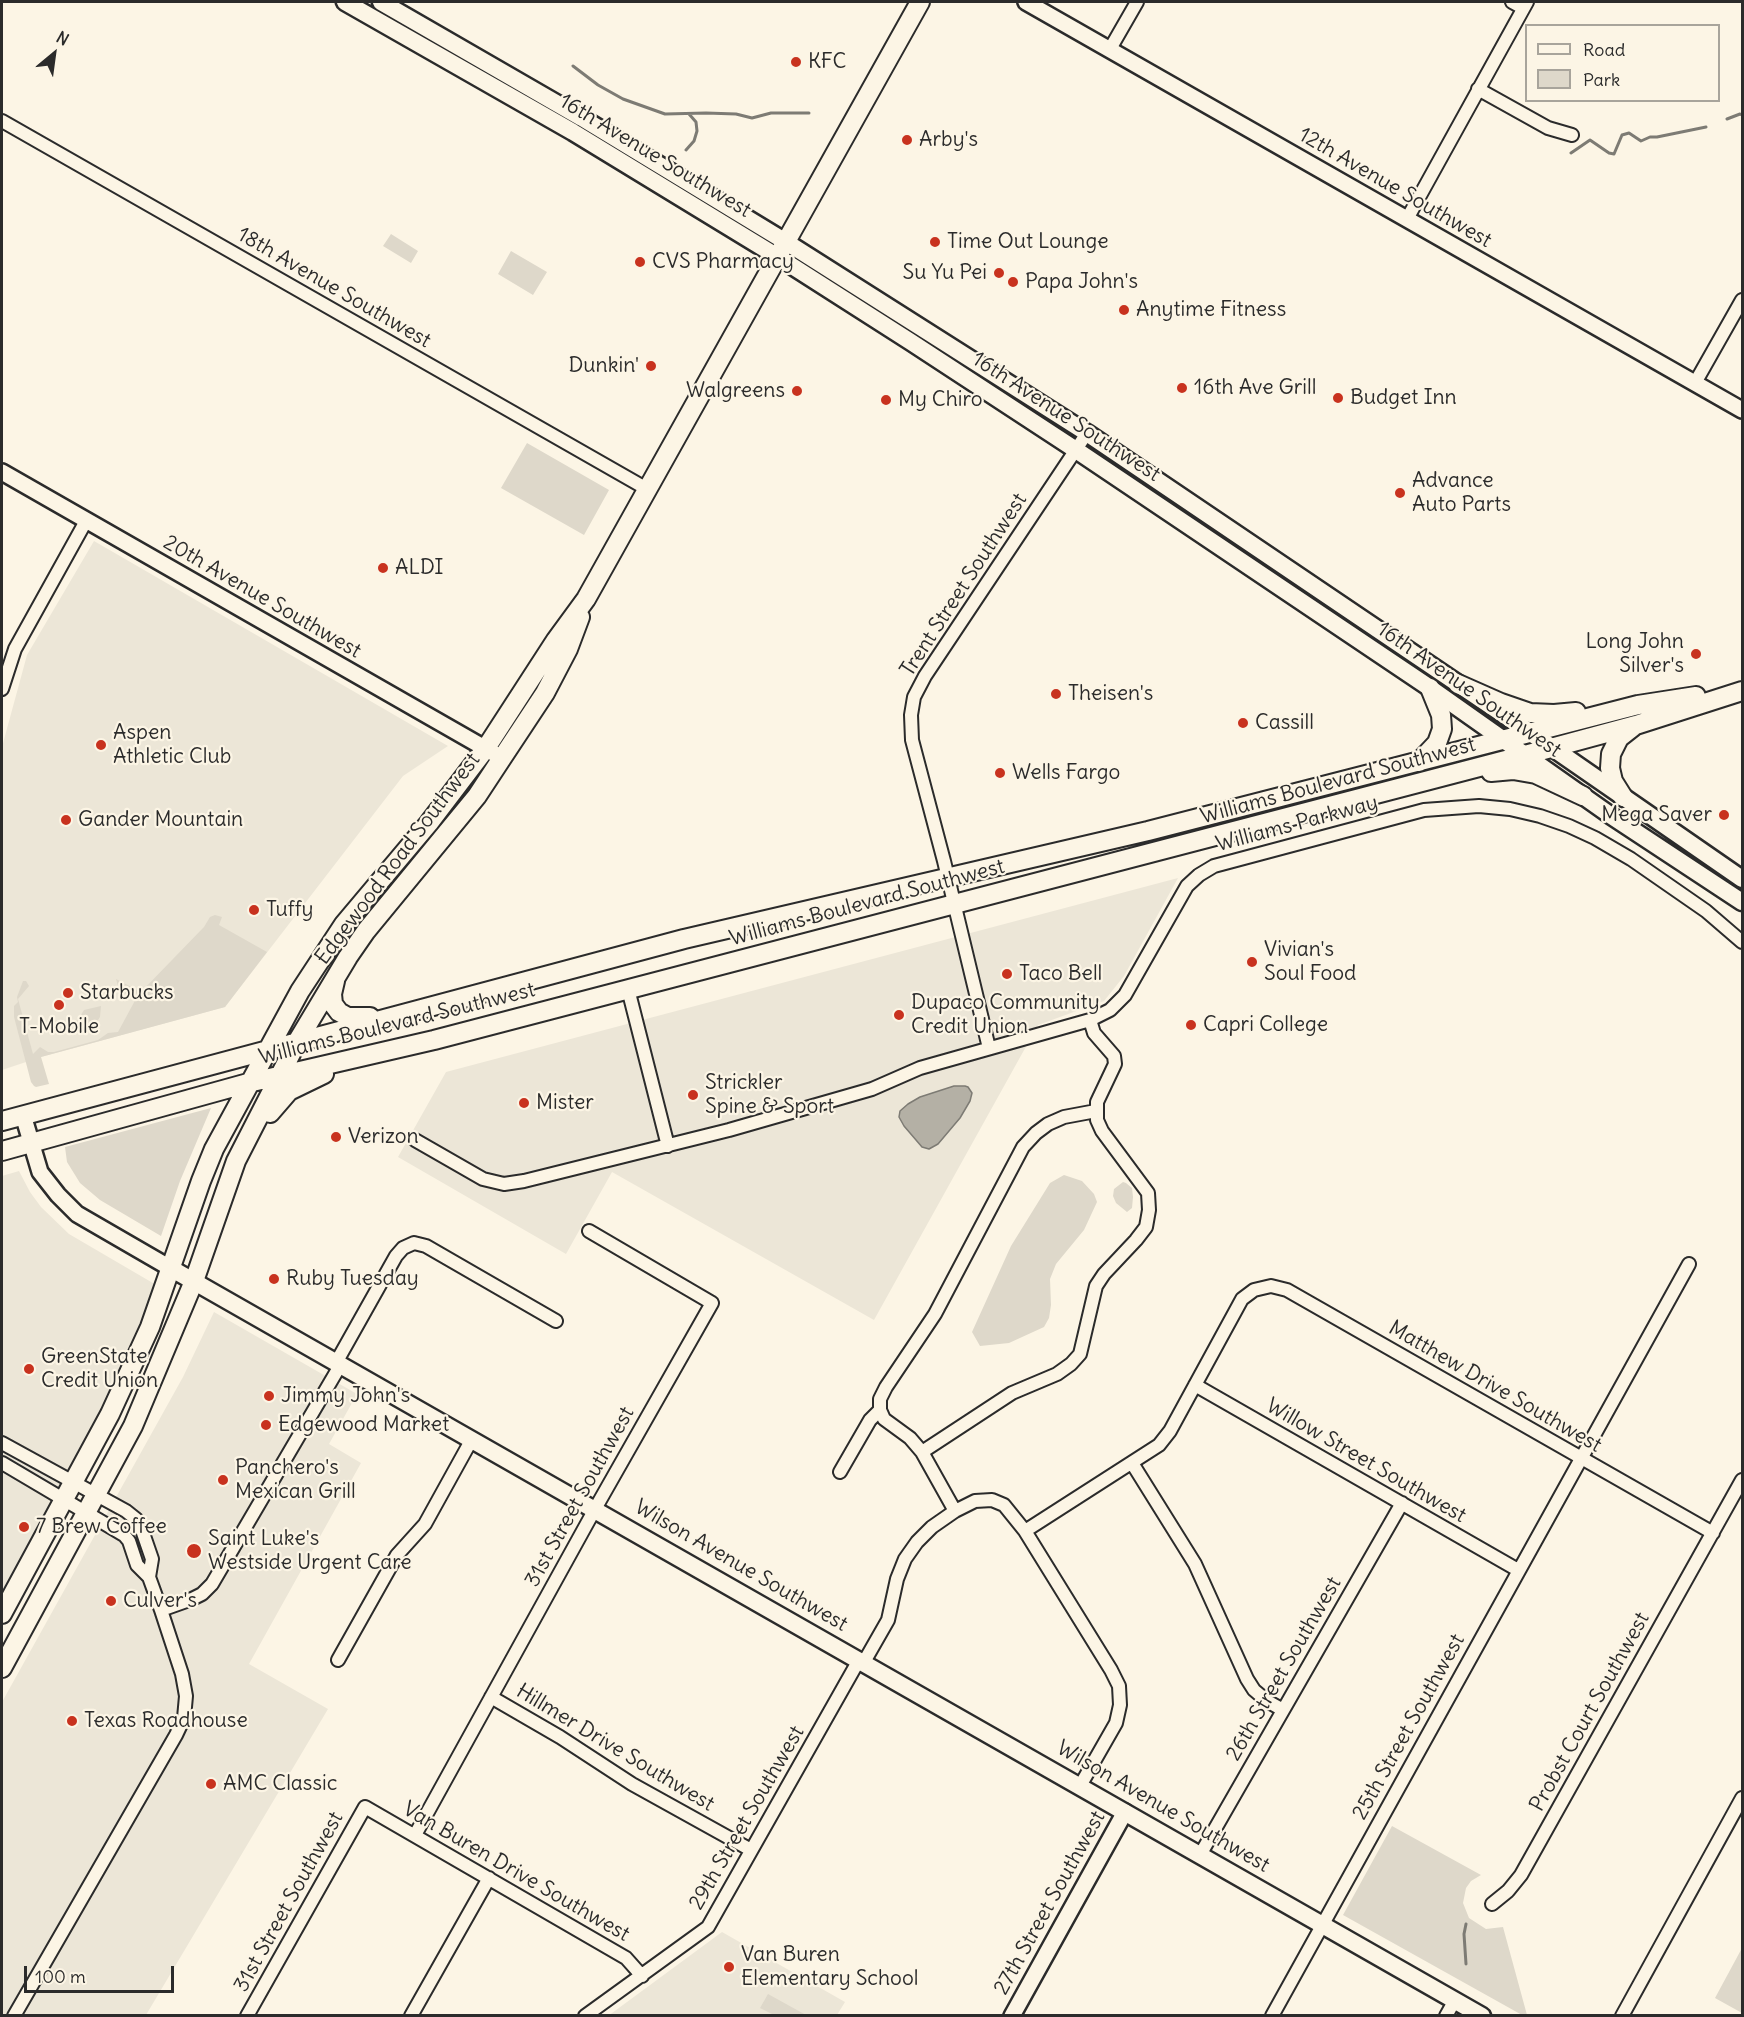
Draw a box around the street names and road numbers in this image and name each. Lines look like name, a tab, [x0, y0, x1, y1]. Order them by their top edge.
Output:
street label: 16th Avenue Southwest	[555, 89, 755, 223]
street label: 12th Avenue Southwest	[1294, 122, 1496, 254]
street label: 18th Avenue Southwest	[233, 222, 435, 354]
street label: 16th Avenue Southwest	[967, 347, 1165, 487]
street label: Trent Street Southwest	[895, 489, 1033, 681]
street label: 20th Avenue Southwest	[159, 530, 365, 664]
street label: 16th Avenue Southwest	[1372, 617, 1566, 763]
street label: Williams Boulevard Southwest	[1198, 732, 1478, 830]
street label: Edgewood Road Southwest	[310, 748, 486, 970]
street label: Williams Parkway	[1213, 790, 1381, 858]
street label: Williams Boulevard Southwest	[727, 854, 1007, 952]
street label: Williams Boulevard Southwest	[256, 977, 538, 1071]
street label: Matthew Drive Southwest	[1384, 1316, 1606, 1458]
street label: Willow Street Southwest	[1261, 1393, 1471, 1529]
street label: 31st Street Southwest	[520, 1403, 640, 1591]
street label: Wilson Avenue Southwest	[630, 1495, 852, 1637]
street label: 26th Street Southwest	[1221, 1573, 1347, 1765]
street label: Probst Court Southwest	[1525, 1608, 1655, 1816]
street label: 25th Street Southwest	[1348, 1630, 1470, 1824]
street label: Hillmer Drive Southwest	[511, 1679, 719, 1817]
street label: 29th Street Southwest	[684, 1722, 810, 1914]
street label: Wilson Avenue Southwest	[1052, 1736, 1274, 1878]
street label: Van Buren Drive Southwest	[398, 1797, 634, 1947]
street label: 27th Street Southwest	[989, 1807, 1111, 1999]
street label: 31st Street Southwest	[229, 1808, 349, 1996]

